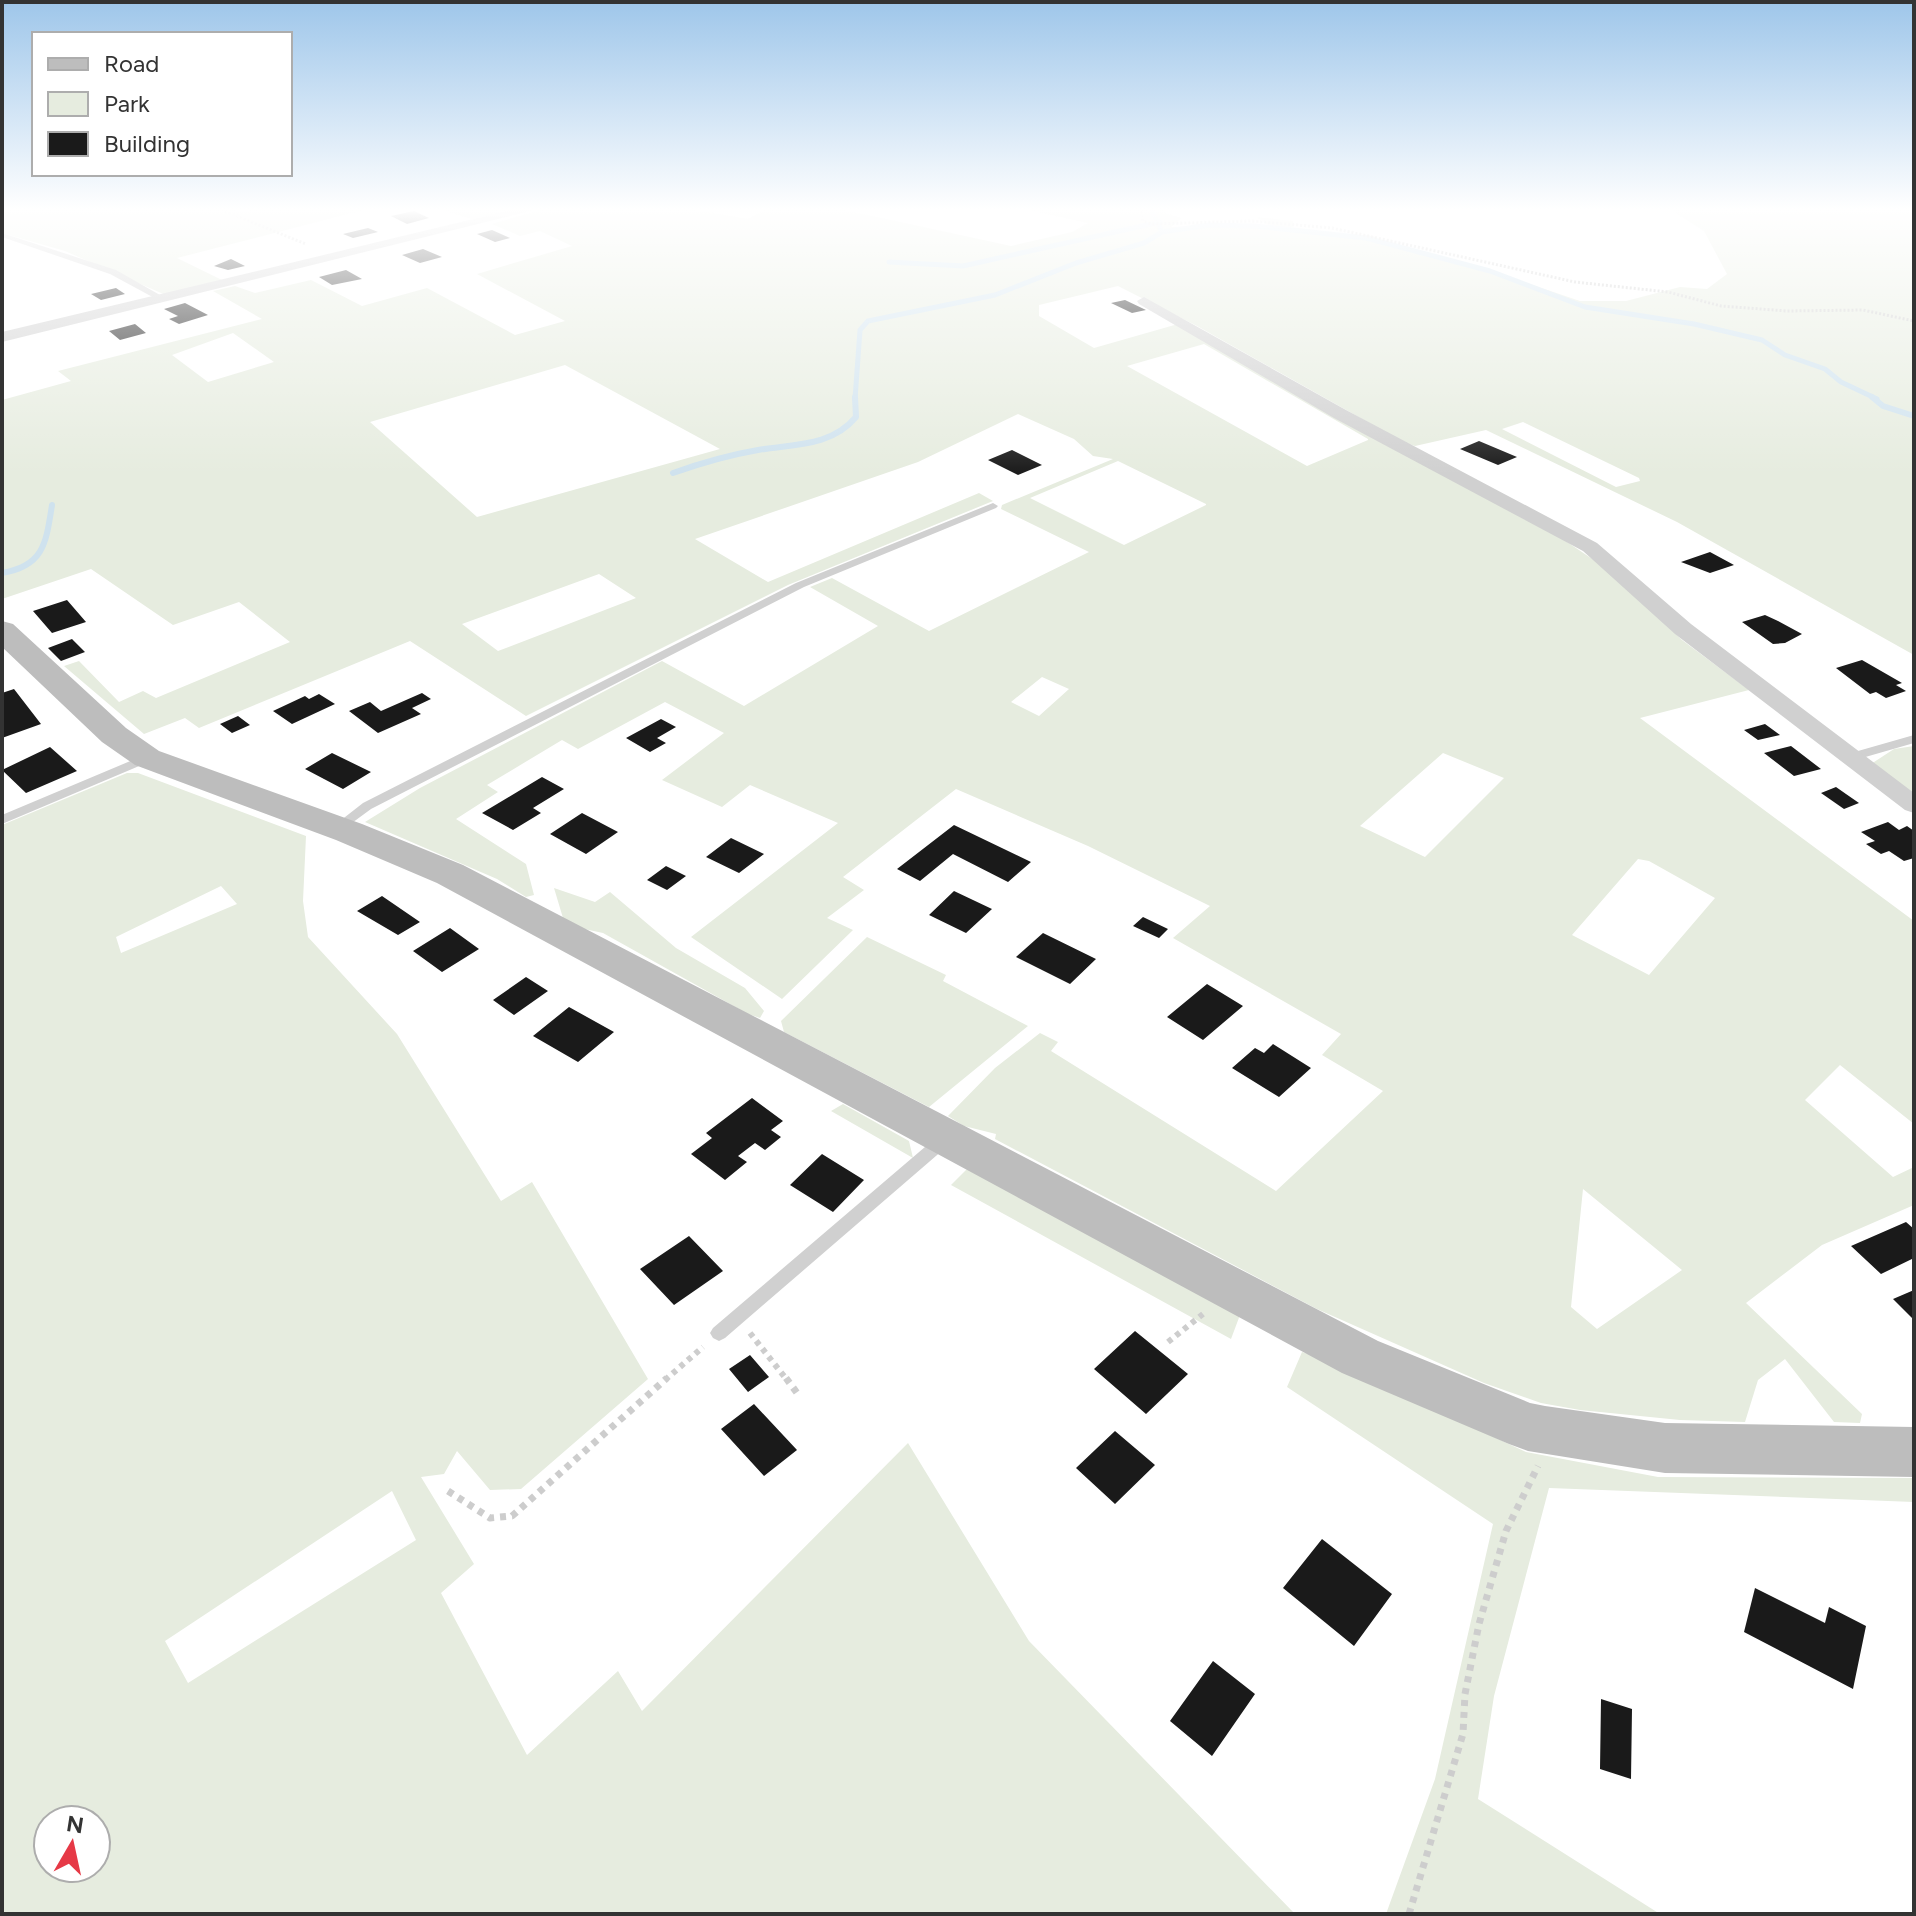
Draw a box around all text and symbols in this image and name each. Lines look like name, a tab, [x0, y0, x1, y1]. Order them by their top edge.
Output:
legend	[32, 32, 292, 176]
text: Road	[104, 49, 159, 78]
text: Park	[104, 89, 150, 118]
text: Building	[104, 129, 190, 158]
north arrow	[32, 1804, 112, 1884]
text: N	[65, 1810, 86, 1839]

